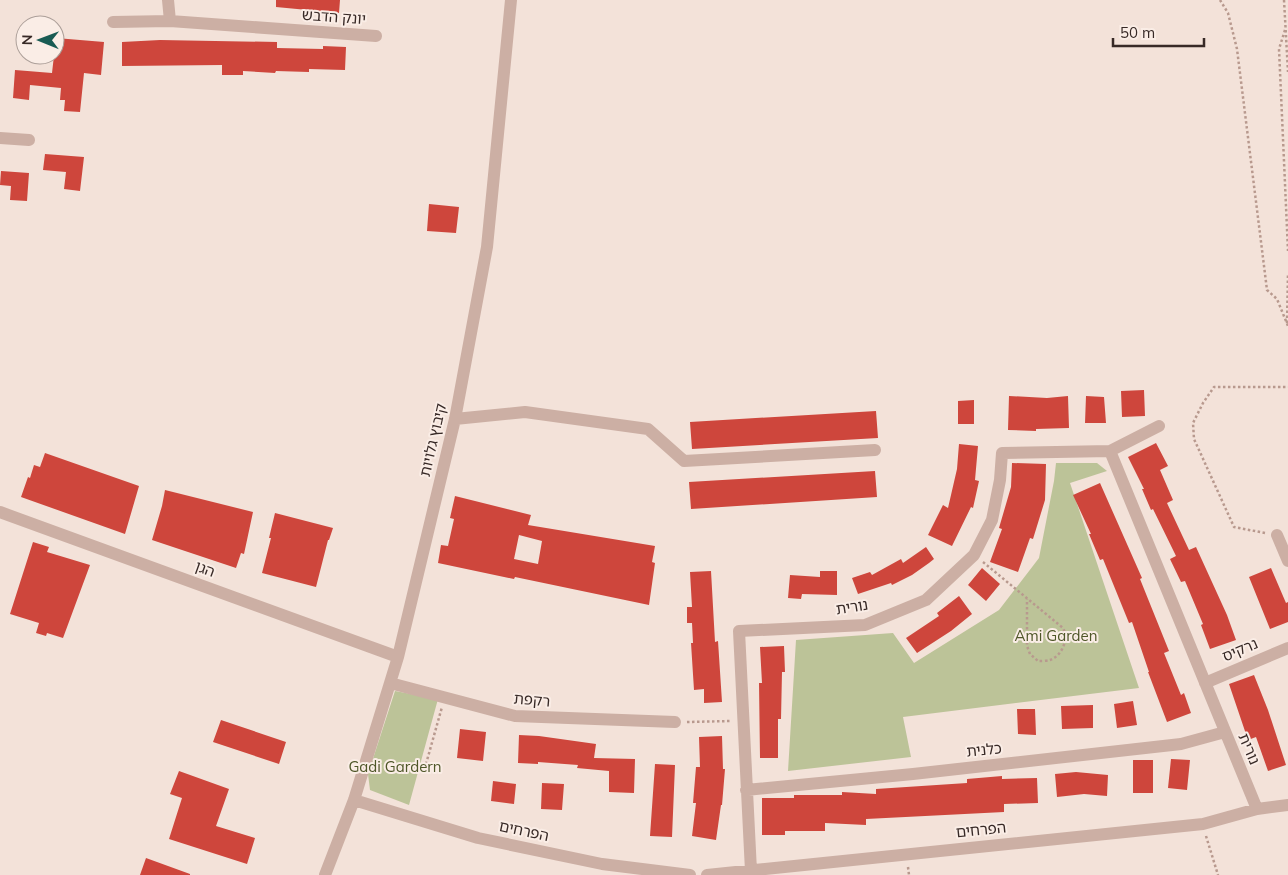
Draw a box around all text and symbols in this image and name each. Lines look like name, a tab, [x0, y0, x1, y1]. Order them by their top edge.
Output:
street label: יונק הדבש	[301, 5, 367, 28]
north arrow	[15, 15, 65, 65]
scale bar	[1113, 15, 1204, 47]
text: 50 m	[1120, 23, 1155, 42]
text: N	[18, 34, 36, 45]
street label: קיבוץ גלויות	[415, 401, 450, 478]
street label: הגן	[193, 556, 218, 581]
street label: נורית	[834, 595, 869, 618]
park label: Ami Garden	[1015, 626, 1097, 645]
street label: נרקיס	[1219, 634, 1261, 665]
street label: רקפת	[513, 688, 551, 711]
street label: נורית	[1234, 730, 1265, 767]
street label: כלנית	[965, 738, 1003, 761]
park label: Gadi Gardern	[348, 757, 442, 776]
street label: הפרחים	[497, 816, 551, 845]
street label: הפרחים	[955, 817, 1007, 842]

